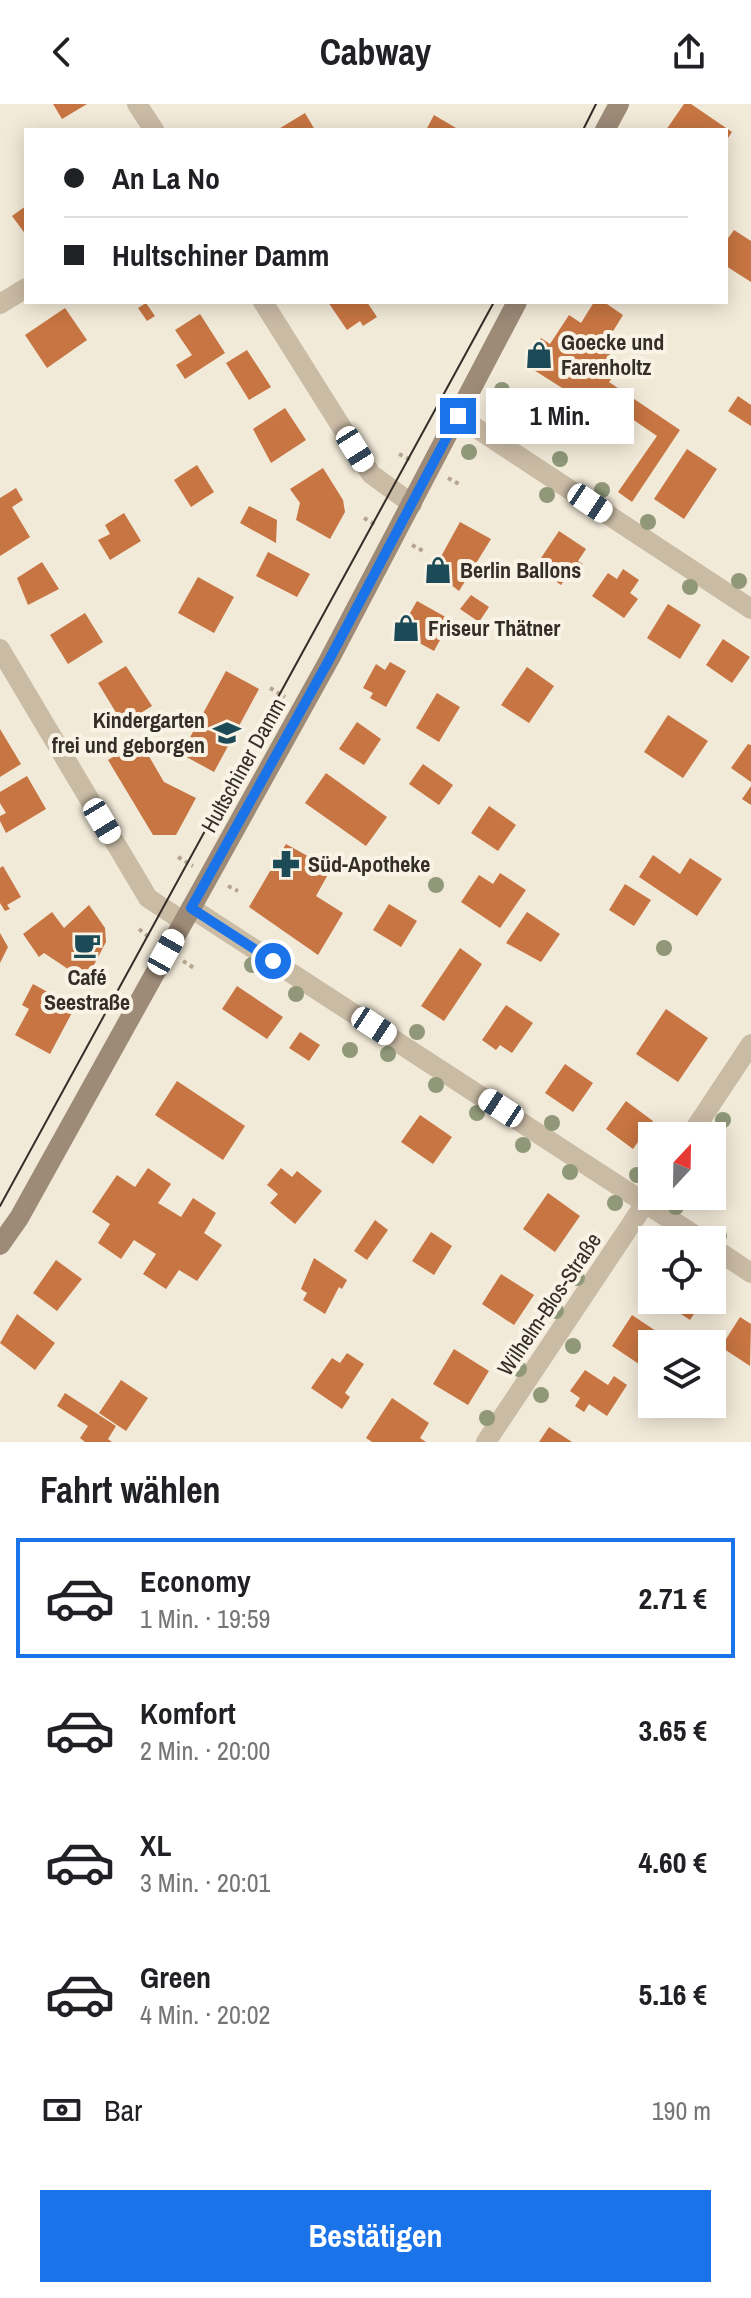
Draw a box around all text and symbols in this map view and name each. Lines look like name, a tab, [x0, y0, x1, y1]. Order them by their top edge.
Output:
text: Cabway	[320, 28, 431, 76]
icon: back	[40, 30, 84, 74]
icon: share	[667, 30, 711, 74]
text: An La No	[112, 158, 220, 198]
text: Hultschiner Damm	[112, 235, 329, 275]
place label: Goecke und Farenholtz	[561, 327, 664, 382]
shop icon: Goecke und Farenholtz	[524, 340, 554, 370]
callout: 1 Min.	[486, 388, 634, 444]
route end	[440, 398, 476, 434]
text: 1 Min.	[530, 398, 590, 433]
car	[332, 422, 378, 476]
car	[563, 480, 617, 526]
shop icon: Berlin Ballons	[423, 555, 453, 585]
place label: Berlin Ballons	[460, 555, 581, 585]
shop icon: Friseur Thätner	[391, 613, 421, 643]
place label: Friseur Thätner	[428, 613, 560, 643]
street label: Hultschiner Damm	[194, 692, 292, 838]
place label: Kindergarten frei und geborgen	[52, 705, 205, 760]
school or university icon: Kindergarten frei und geborgen	[212, 718, 242, 748]
car	[79, 794, 125, 848]
pharmacy icon: Süd-Apotheke	[271, 849, 301, 879]
place label: Süd-Apotheke	[308, 849, 430, 879]
car	[144, 925, 188, 979]
cafe icon: Café Seestraße	[72, 930, 102, 960]
route start	[255, 943, 291, 979]
place label: Café Seestraße	[44, 962, 130, 1017]
car	[347, 1003, 401, 1049]
car	[474, 1085, 528, 1131]
north arrow	[638, 1122, 726, 1210]
map controls	[638, 1122, 726, 1418]
button: locate	[638, 1226, 726, 1314]
street label: Wilhelm-Blos-Straße	[490, 1227, 608, 1381]
button: layers	[638, 1330, 726, 1418]
text: Fahrt wählen	[40, 1466, 221, 1514]
text: Economy	[140, 1561, 251, 1601]
icon: car	[44, 1562, 116, 1634]
text: 2.71 €	[639, 1578, 707, 1618]
text: 1 Min. · 19:59	[140, 1601, 270, 1636]
text: Komfort	[140, 1693, 236, 1733]
icon: car	[44, 1694, 116, 1766]
text: 3.65 €	[639, 1710, 707, 1750]
text: 2 Min. · 20:00	[140, 1733, 270, 1768]
text: XL	[140, 1825, 171, 1865]
icon: car	[44, 1826, 116, 1898]
text: 4.60 €	[639, 1842, 707, 1882]
text: 3 Min. · 20:01	[140, 1865, 270, 1900]
text: Green	[140, 1957, 211, 1997]
icon: car	[44, 1958, 116, 2030]
text: 5.16 €	[639, 1974, 707, 2014]
text: 4 Min. · 20:02	[140, 1997, 270, 2032]
icon: cash	[40, 2088, 84, 2132]
text: Bar	[104, 2090, 142, 2130]
text: 190 m	[652, 2093, 711, 2128]
button: Bestätigen	[40, 2190, 711, 2282]

